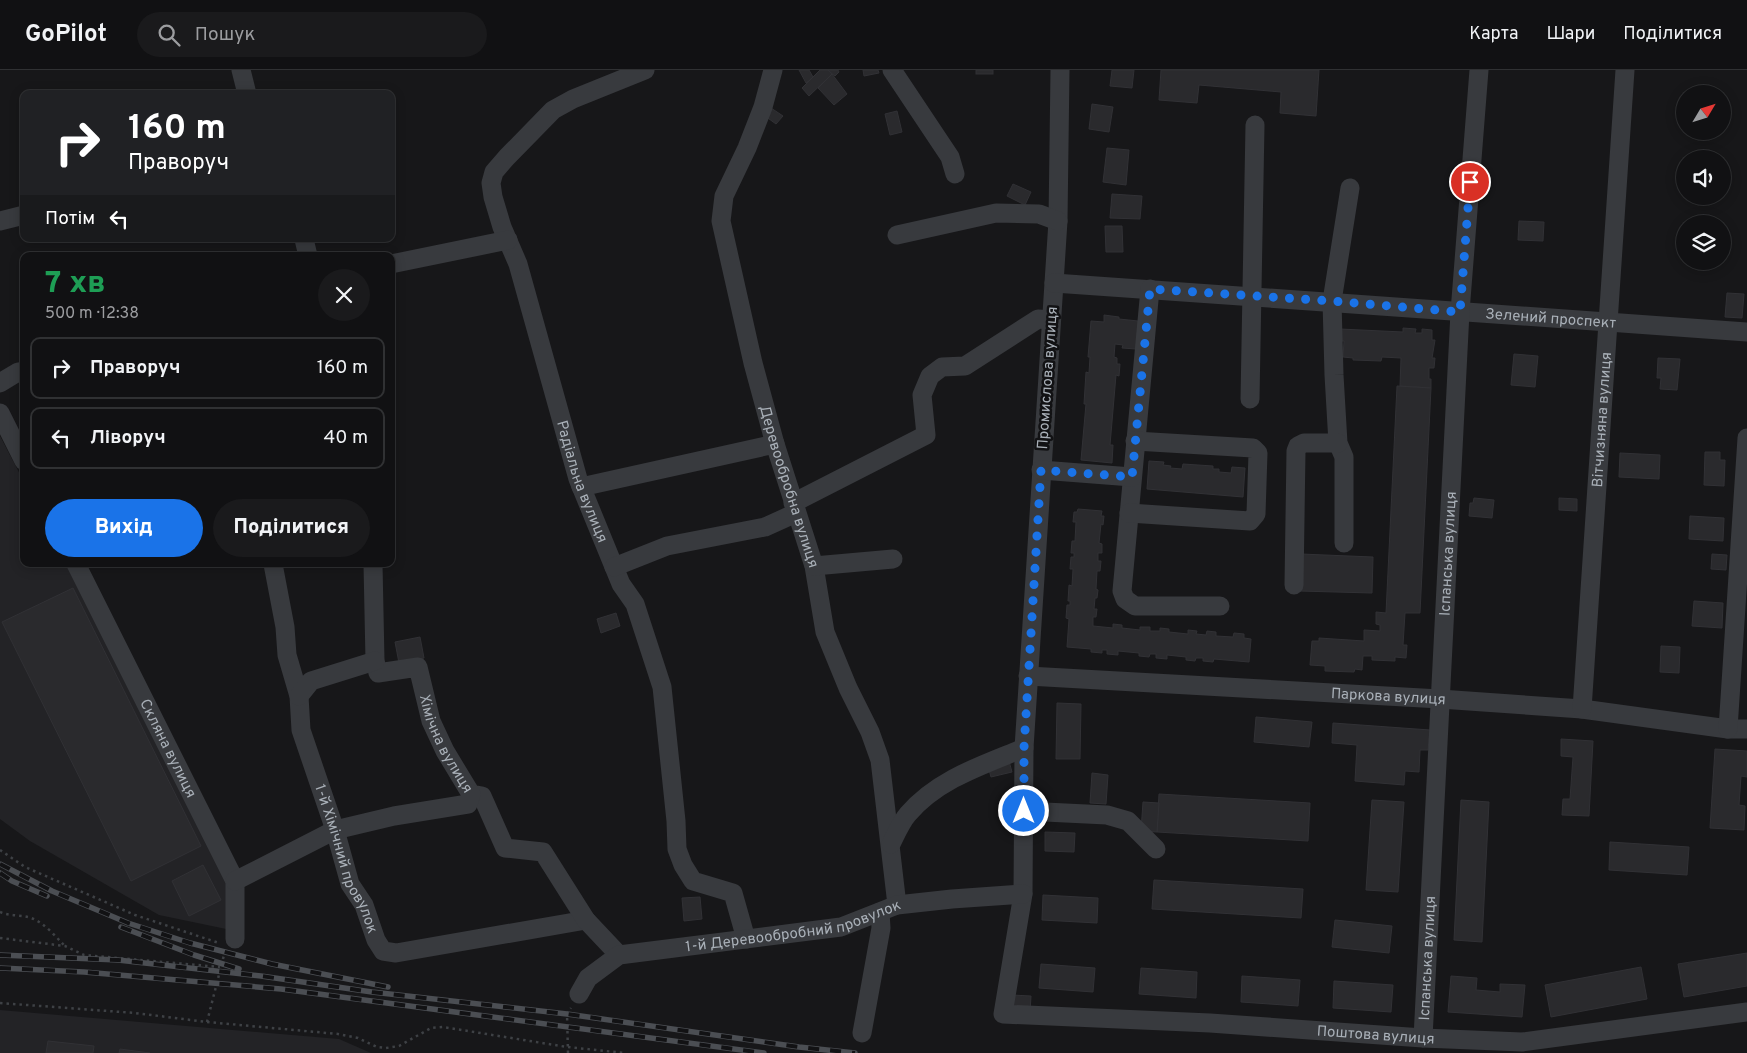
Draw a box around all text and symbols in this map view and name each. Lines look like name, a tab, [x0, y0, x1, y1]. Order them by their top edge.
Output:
search box	[137, 12, 487, 57]
text: GoPilot	[25, 20, 107, 50]
icon: search	[155, 21, 183, 49]
text: Пошук	[195, 23, 255, 47]
text: Карта	[1469, 23, 1518, 46]
text: Шари	[1546, 23, 1595, 46]
text: Поділитися	[1623, 23, 1722, 46]
north arrow	[1676, 85, 1731, 140]
map controls	[1676, 85, 1731, 270]
text: 160 m	[128, 107, 226, 151]
icon: right	[45, 110, 110, 175]
text: Праворуч	[128, 150, 229, 177]
button: sound	[1676, 150, 1731, 205]
pin	[1449, 161, 1491, 203]
icon: arrive	[1456, 168, 1484, 196]
icon: left	[105, 205, 133, 233]
text: Потім	[45, 207, 95, 231]
button: layers	[1676, 215, 1731, 270]
text: 7 хв	[45, 266, 105, 303]
button: close	[318, 269, 370, 321]
text: 500 m · 12:38	[45, 304, 139, 324]
street label: Зелений проспект	[1485, 305, 1617, 334]
street label: Промислова вулиця	[1034, 306, 1063, 450]
street label: Вітчизняна вулиця	[1589, 351, 1617, 488]
icon: right	[47, 354, 75, 382]
text: Праворуч	[90, 356, 181, 380]
text: 160 m	[317, 356, 368, 380]
street label: Деревообробна вулиця	[754, 403, 822, 571]
street label: Радіальна вулиця	[551, 418, 611, 546]
icon: left	[47, 424, 75, 452]
text: Ліворуч	[90, 426, 166, 450]
text: 40 m	[323, 426, 368, 450]
street label: Іспанська вулиця	[1437, 491, 1462, 616]
button: Вихід	[45, 499, 203, 557]
button: Поділитися	[213, 499, 370, 557]
street label: Паркова вулиця	[1330, 685, 1446, 710]
street label: Хімічна вулиця	[414, 693, 476, 797]
street label: Скляна вулиця	[134, 696, 200, 801]
street label: 1-й Хімічний провулок	[309, 782, 381, 936]
position arrow	[997, 784, 1049, 836]
street label: Іспанська вулиця	[1416, 895, 1441, 1021]
street label: 1-й Деревообробний провулок	[684, 896, 904, 958]
street label: Поштова вулиця	[1316, 1023, 1435, 1049]

